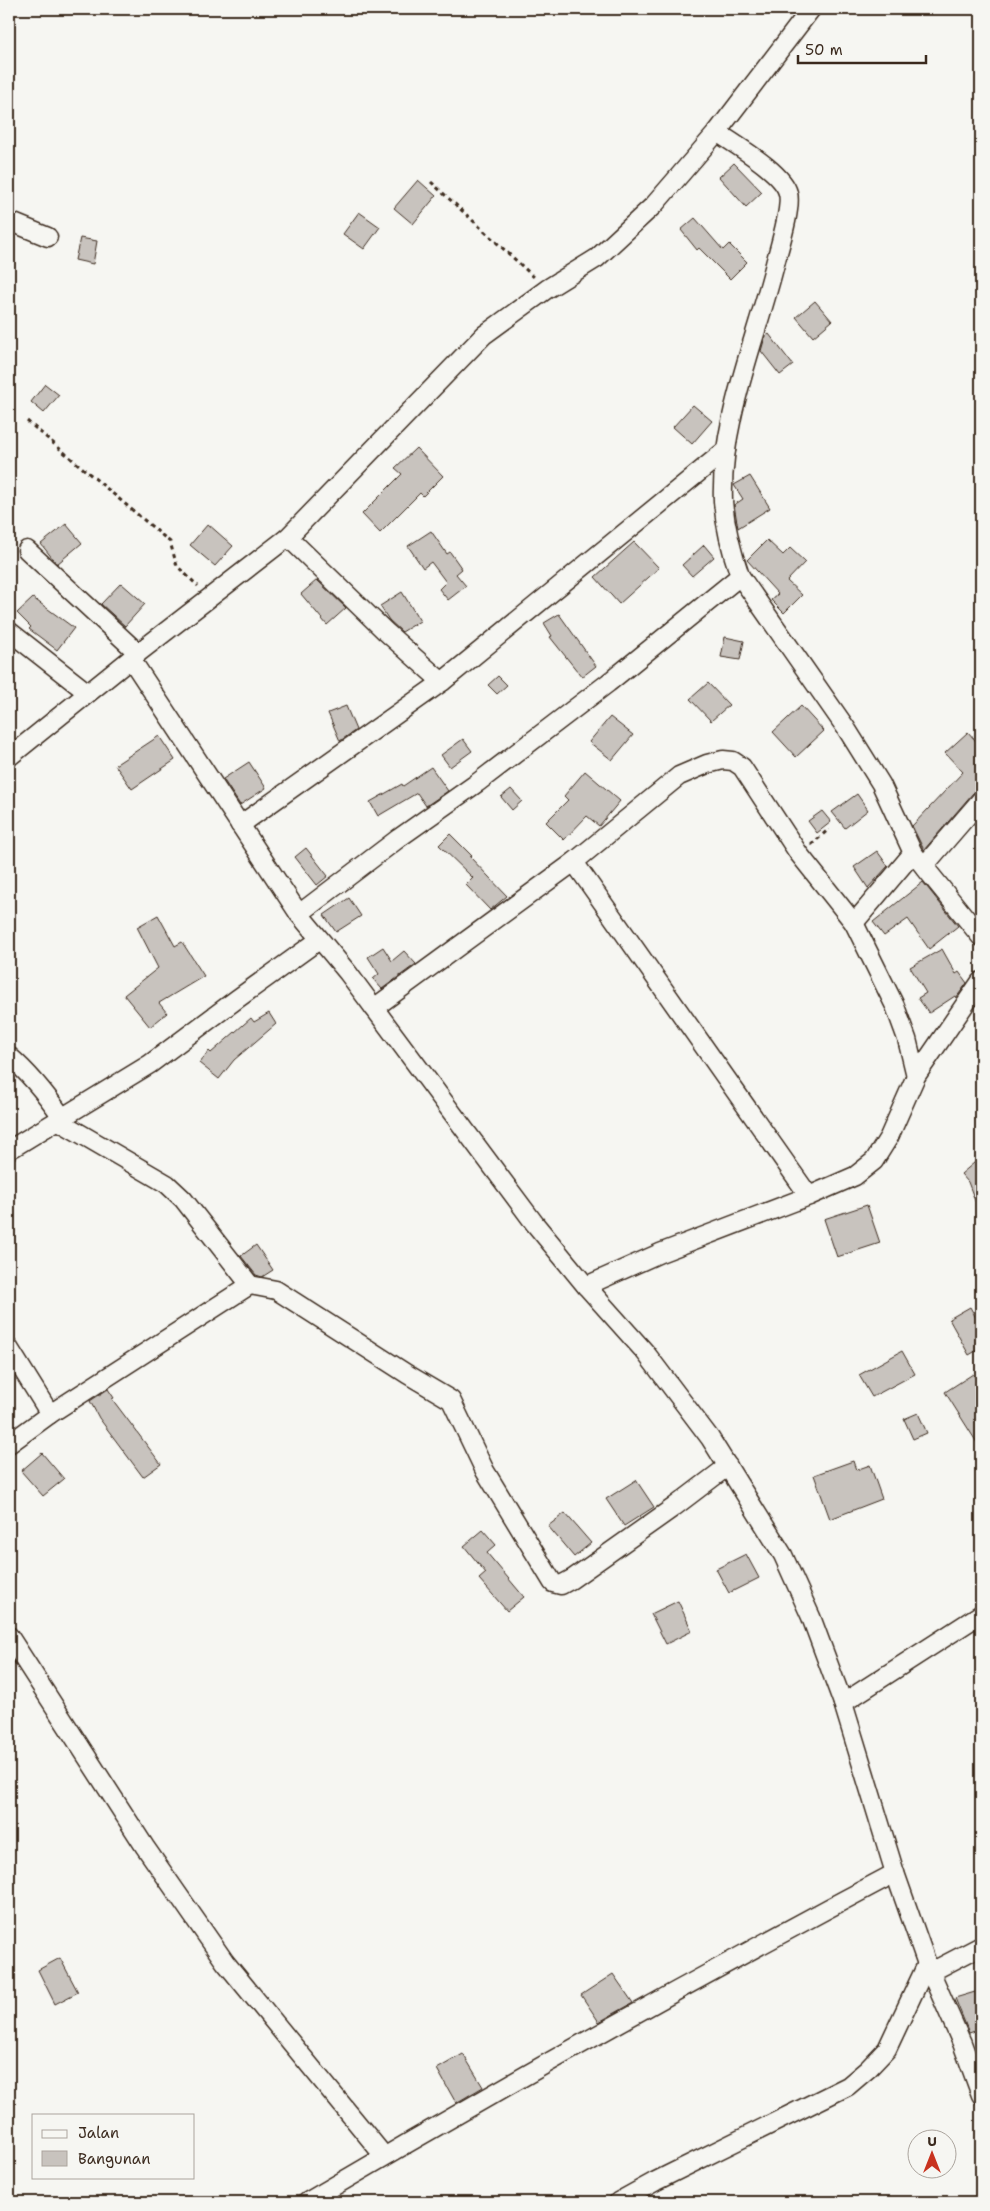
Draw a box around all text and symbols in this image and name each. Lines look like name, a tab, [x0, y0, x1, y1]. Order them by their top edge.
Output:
scale bar	[798, 32, 925, 64]
text: 50 m	[805, 40, 843, 60]
legend	[32, 2114, 195, 2178]
text: Jalan	[78, 2123, 119, 2143]
north arrow	[908, 2128, 958, 2178]
text: U	[927, 2132, 937, 2150]
text: Bangunan	[78, 2149, 150, 2169]

